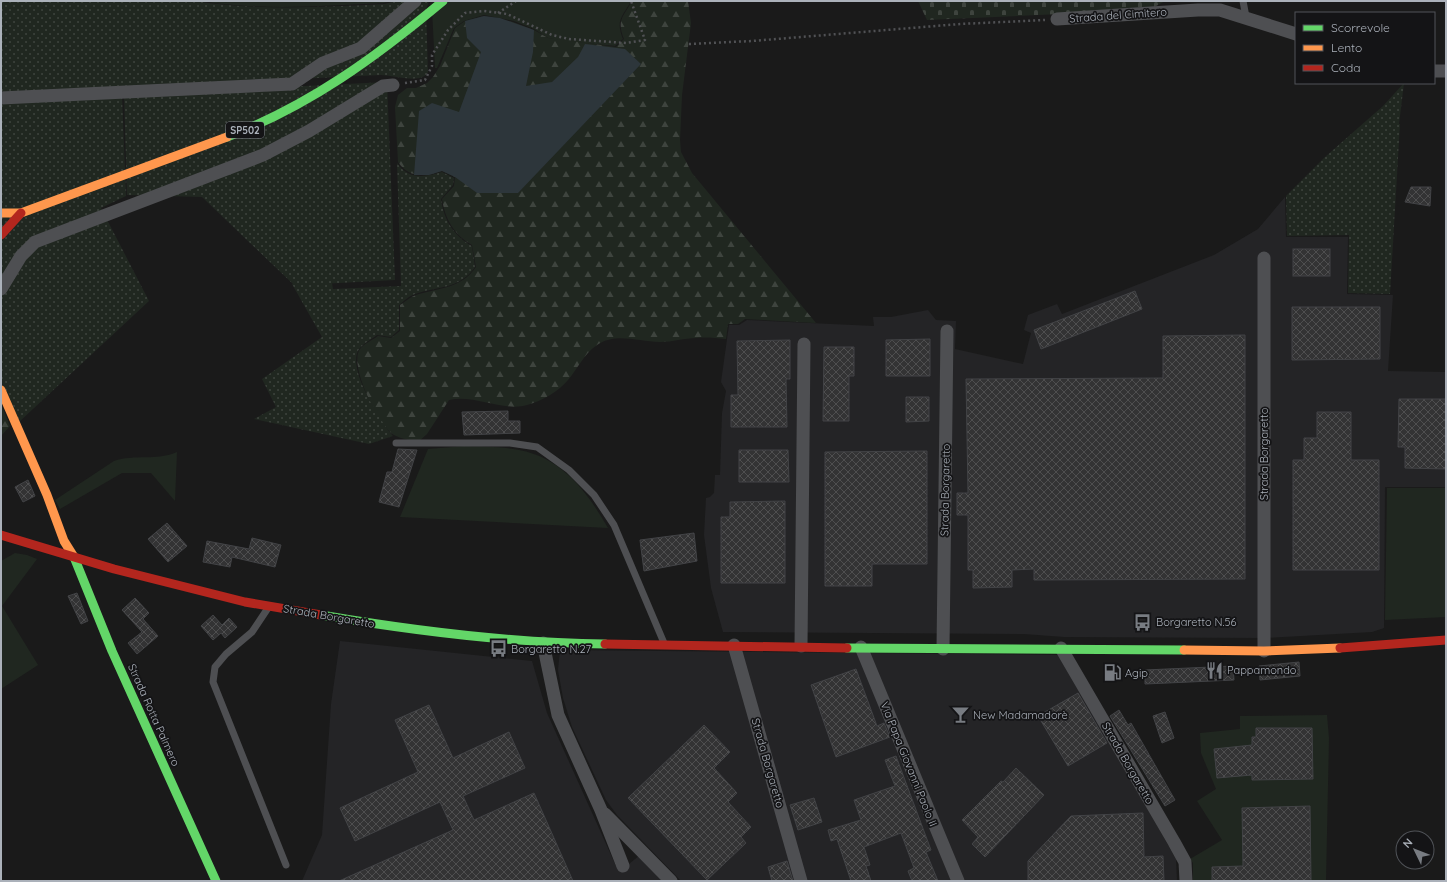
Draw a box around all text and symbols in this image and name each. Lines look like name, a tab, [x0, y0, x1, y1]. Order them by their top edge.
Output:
street label: Strada del Cimitero	[1069, 5, 1168, 25]
legend	[1295, 12, 1435, 84]
text: Scorrevole	[1331, 20, 1390, 35]
text: Lento	[1331, 40, 1362, 55]
text: Coda	[1331, 60, 1361, 75]
road number: SP502	[226, 122, 264, 138]
street label: Strada Borgaretto	[1257, 407, 1271, 500]
street label: Strada Borgaretto	[937, 443, 953, 536]
street label: Strada Borgaretto	[282, 601, 376, 631]
bus stop icon: Borgaretto N.56	[1133, 612, 1153, 632]
place label: Borgaretto N.56	[1156, 615, 1237, 629]
bus stop icon: Borgaretto N.27	[488, 639, 508, 659]
place label: Borgaretto N.27	[511, 642, 591, 656]
restaurant icon: Pappamondo	[1204, 660, 1224, 680]
street label: Strada Rotta Palmero	[125, 662, 183, 769]
fuel station icon: Agip	[1102, 663, 1122, 683]
place label: Pappamondo	[1227, 663, 1297, 677]
place label: Agip	[1125, 666, 1148, 680]
street label: Via Papa Giovanni Paolo II	[878, 700, 940, 828]
bar icon: New Madamadorè	[950, 705, 970, 725]
place label: New Madamadorè	[973, 708, 1068, 722]
street label: Strada Borgaretto	[749, 717, 788, 810]
street label: Strada Borgaretto	[1099, 719, 1157, 807]
north arrow	[1395, 830, 1435, 870]
text: N	[1400, 835, 1416, 851]

